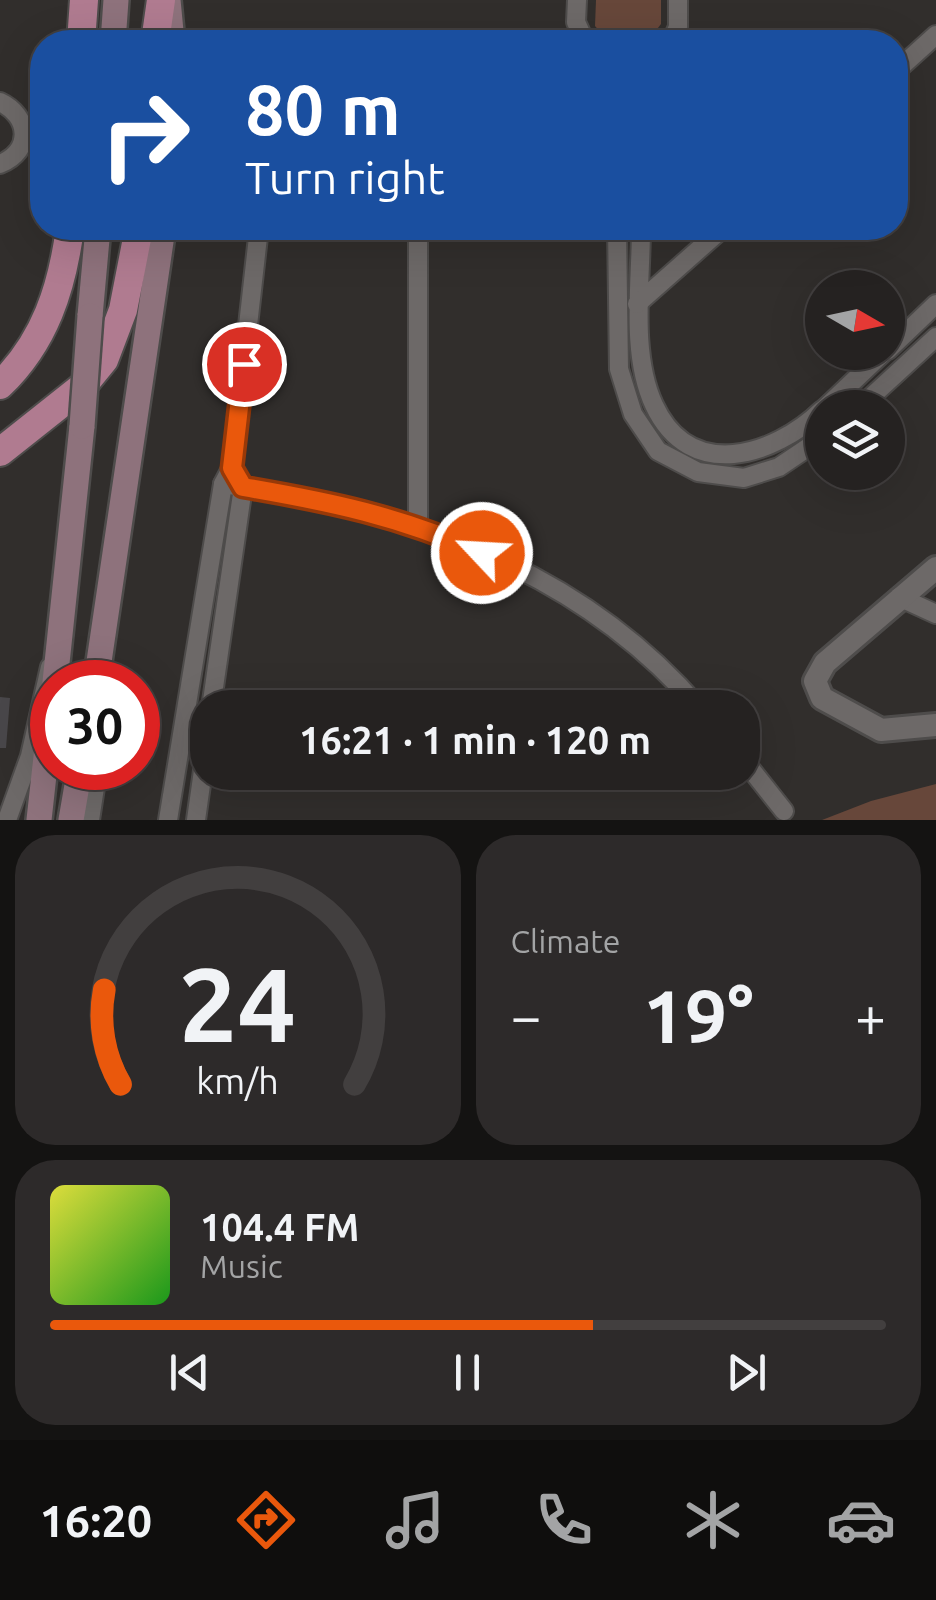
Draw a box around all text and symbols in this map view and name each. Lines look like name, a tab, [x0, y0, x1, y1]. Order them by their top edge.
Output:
icon: right	[80, 70, 210, 200]
text: 80 m	[245, 70, 401, 148]
text: Turn right	[245, 152, 445, 203]
north arrow	[805, 270, 905, 370]
map controls	[805, 270, 905, 490]
pin	[202, 322, 287, 407]
icon: arrive	[217, 337, 272, 392]
button: layers	[805, 390, 905, 490]
position arrow	[430, 501, 534, 605]
speed limit sign: 30	[30, 660, 160, 790]
text: 16:21 · 1 min · 120 m	[299, 719, 651, 761]
text: Climate	[511, 923, 621, 959]
text: 24	[179, 945, 296, 1062]
text: 19°	[643, 973, 754, 1057]
text: −	[511, 985, 542, 1046]
text: +	[855, 985, 886, 1046]
text: km/h	[196, 1061, 279, 1101]
text: 104.4 FM	[200, 1206, 359, 1248]
text: Music	[200, 1248, 283, 1284]
icon: previous	[162, 1345, 217, 1400]
icon: pause	[440, 1345, 495, 1400]
icon: next	[719, 1345, 774, 1400]
icon: directions	[231, 1485, 301, 1555]
icon: music	[380, 1485, 450, 1555]
icon: phone	[529, 1485, 599, 1555]
icon: climate	[678, 1485, 748, 1555]
icon: car	[826, 1485, 896, 1555]
text: 16:20	[39, 1495, 152, 1546]

